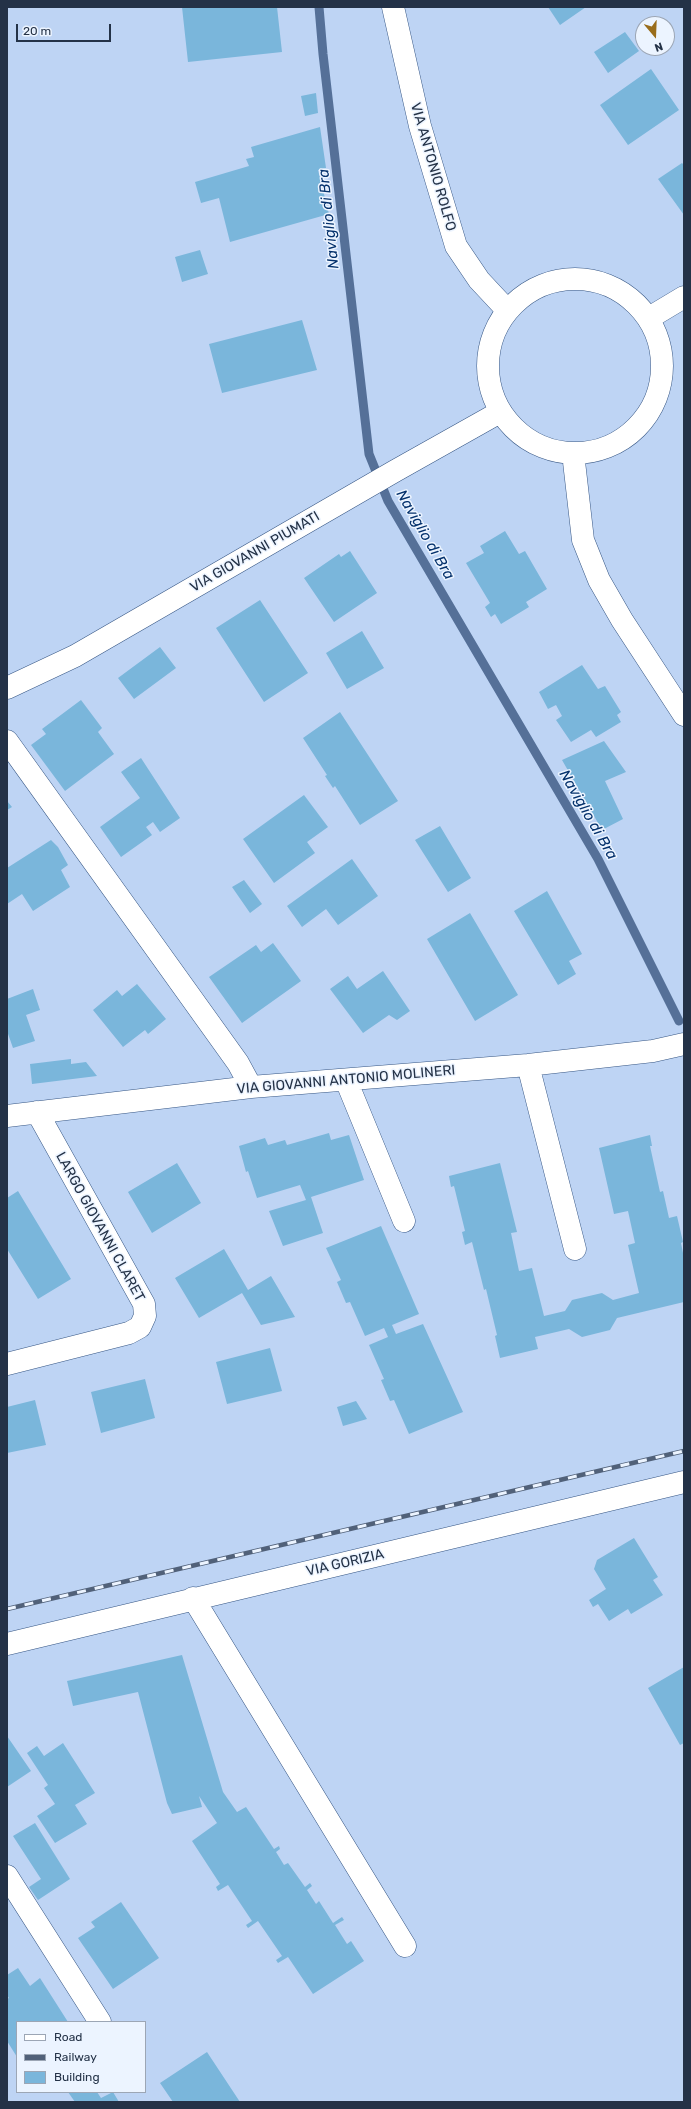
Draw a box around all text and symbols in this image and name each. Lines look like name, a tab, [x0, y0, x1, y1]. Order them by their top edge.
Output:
scale bar	[18, 16, 113, 42]
north arrow	[635, 16, 675, 56]
text: 20 m	[23, 24, 51, 38]
text: N	[653, 39, 665, 54]
street label: VIA ANTONIO ROLFO	[407, 101, 459, 233]
water label: Naviglio di Bra	[315, 168, 343, 270]
water label: Naviglio di Bra	[392, 487, 458, 583]
street label: VIA GIOVANNI PIUMATI	[187, 508, 323, 596]
water label: Naviglio di Bra	[555, 767, 621, 863]
street label: VIA GIOVANNI ANTONIO MOLINERI	[236, 1062, 456, 1098]
street label: LARGO GIOVANNI CLARET	[52, 1149, 148, 1305]
street label: VIA GORIZIA	[304, 1546, 386, 1580]
legend	[16, 2021, 146, 2093]
text: Road	[54, 2030, 82, 2044]
text: Railway	[54, 2050, 97, 2064]
text: Building	[54, 2070, 100, 2084]

